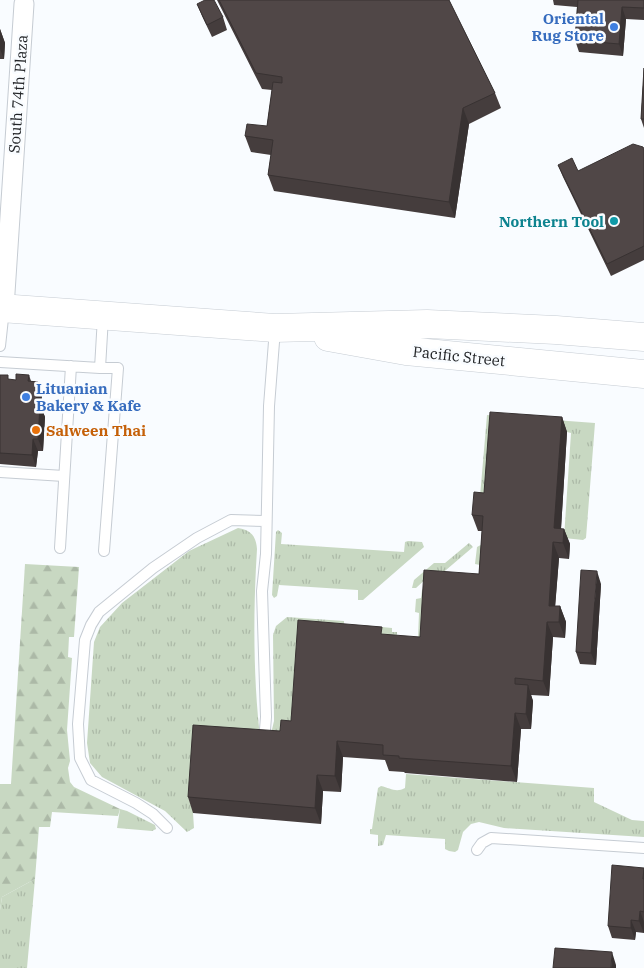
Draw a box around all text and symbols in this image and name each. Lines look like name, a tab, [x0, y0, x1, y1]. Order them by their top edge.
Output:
place label: Oriental Rug Store	[532, 9, 604, 45]
marker: Oriental Rug Store	[608, 21, 620, 33]
street label: South 74th Plaza	[4, 34, 32, 154]
place label: Northern Tool	[499, 212, 604, 231]
marker: Northern Tool	[608, 215, 620, 227]
street label: Pacific Street	[412, 342, 506, 370]
place label: Lituanian Bakery & Kafe	[36, 379, 141, 415]
marker: Lituanian Bakery & Kafe	[20, 391, 32, 403]
place label: Salween Thai	[46, 421, 146, 440]
marker: Salween Thai	[30, 424, 42, 436]

